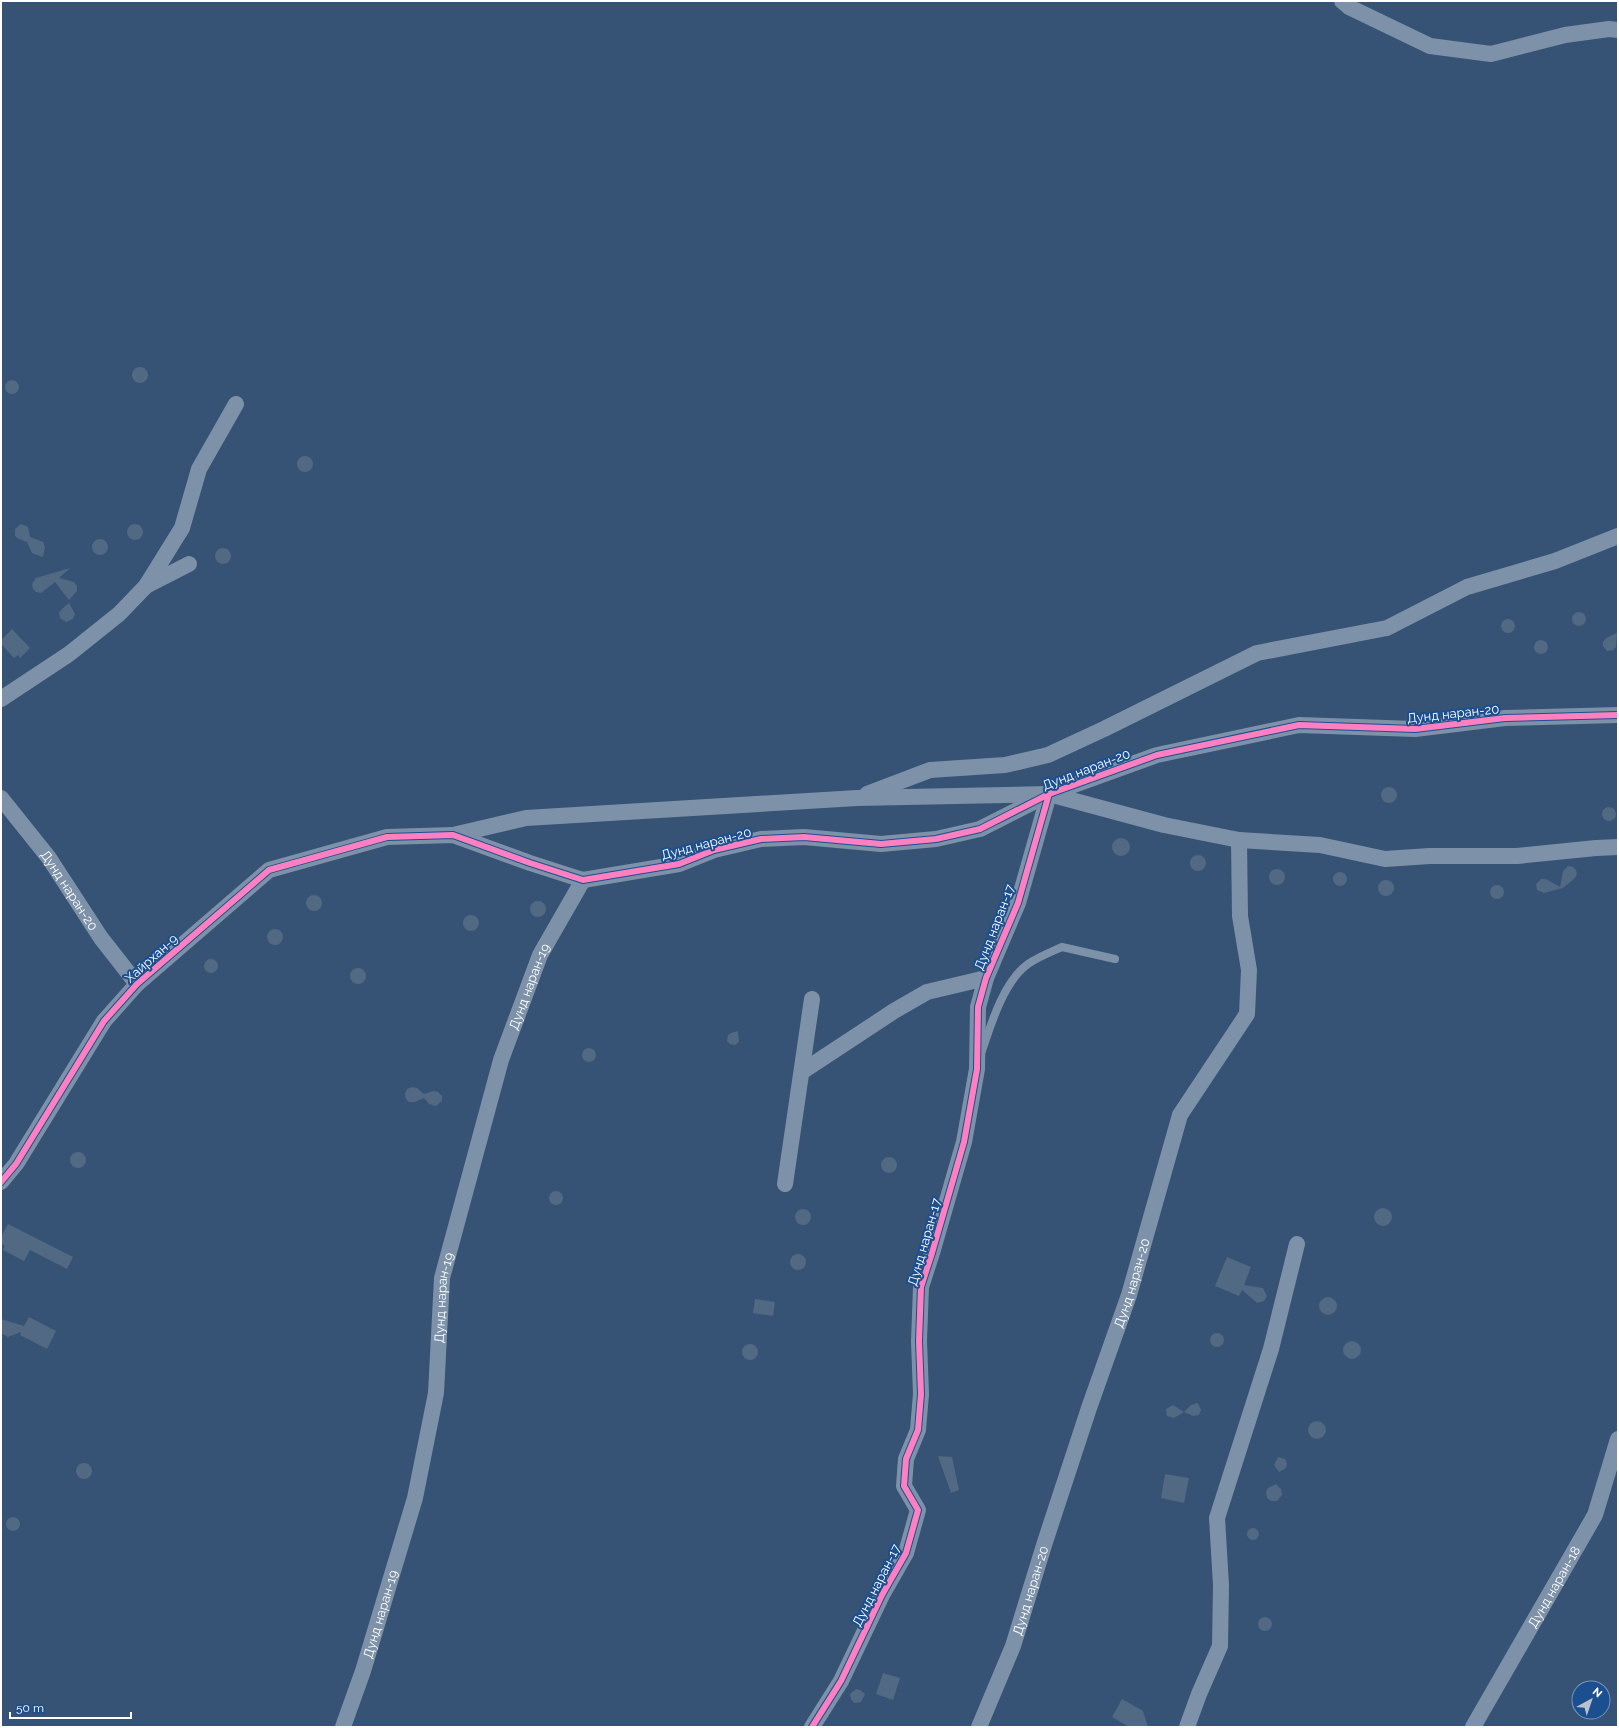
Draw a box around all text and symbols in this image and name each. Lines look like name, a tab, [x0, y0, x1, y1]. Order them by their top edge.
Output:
street label: Дунд наран-20	[1406, 701, 1500, 726]
street label: Дунд наран-20	[1040, 746, 1132, 793]
street label: Дунд наран-20	[659, 824, 753, 863]
street label: Дунд наран-20	[38, 847, 101, 933]
street label: Дунд наран-17	[971, 882, 1018, 972]
street label: Хайрхан-9	[122, 931, 181, 986]
street label: Дунд наран-19	[506, 940, 553, 1032]
street label: Дунд наран-17	[905, 1197, 944, 1288]
street label: Дунд наран-20	[1111, 1236, 1153, 1330]
street label: Дунд наран-19	[432, 1250, 457, 1343]
street label: Дунд наран-17	[849, 1542, 904, 1629]
street label: Дунд наран-18	[1525, 1543, 1584, 1630]
street label: Дунд наран-20	[1010, 1544, 1051, 1637]
street label: Дунд наран-19	[360, 1568, 401, 1660]
north arrow	[1571, 1680, 1611, 1720]
text: N	[1590, 1685, 1605, 1700]
scale bar	[10, 1694, 131, 1720]
text: 50 m	[16, 1701, 44, 1715]

